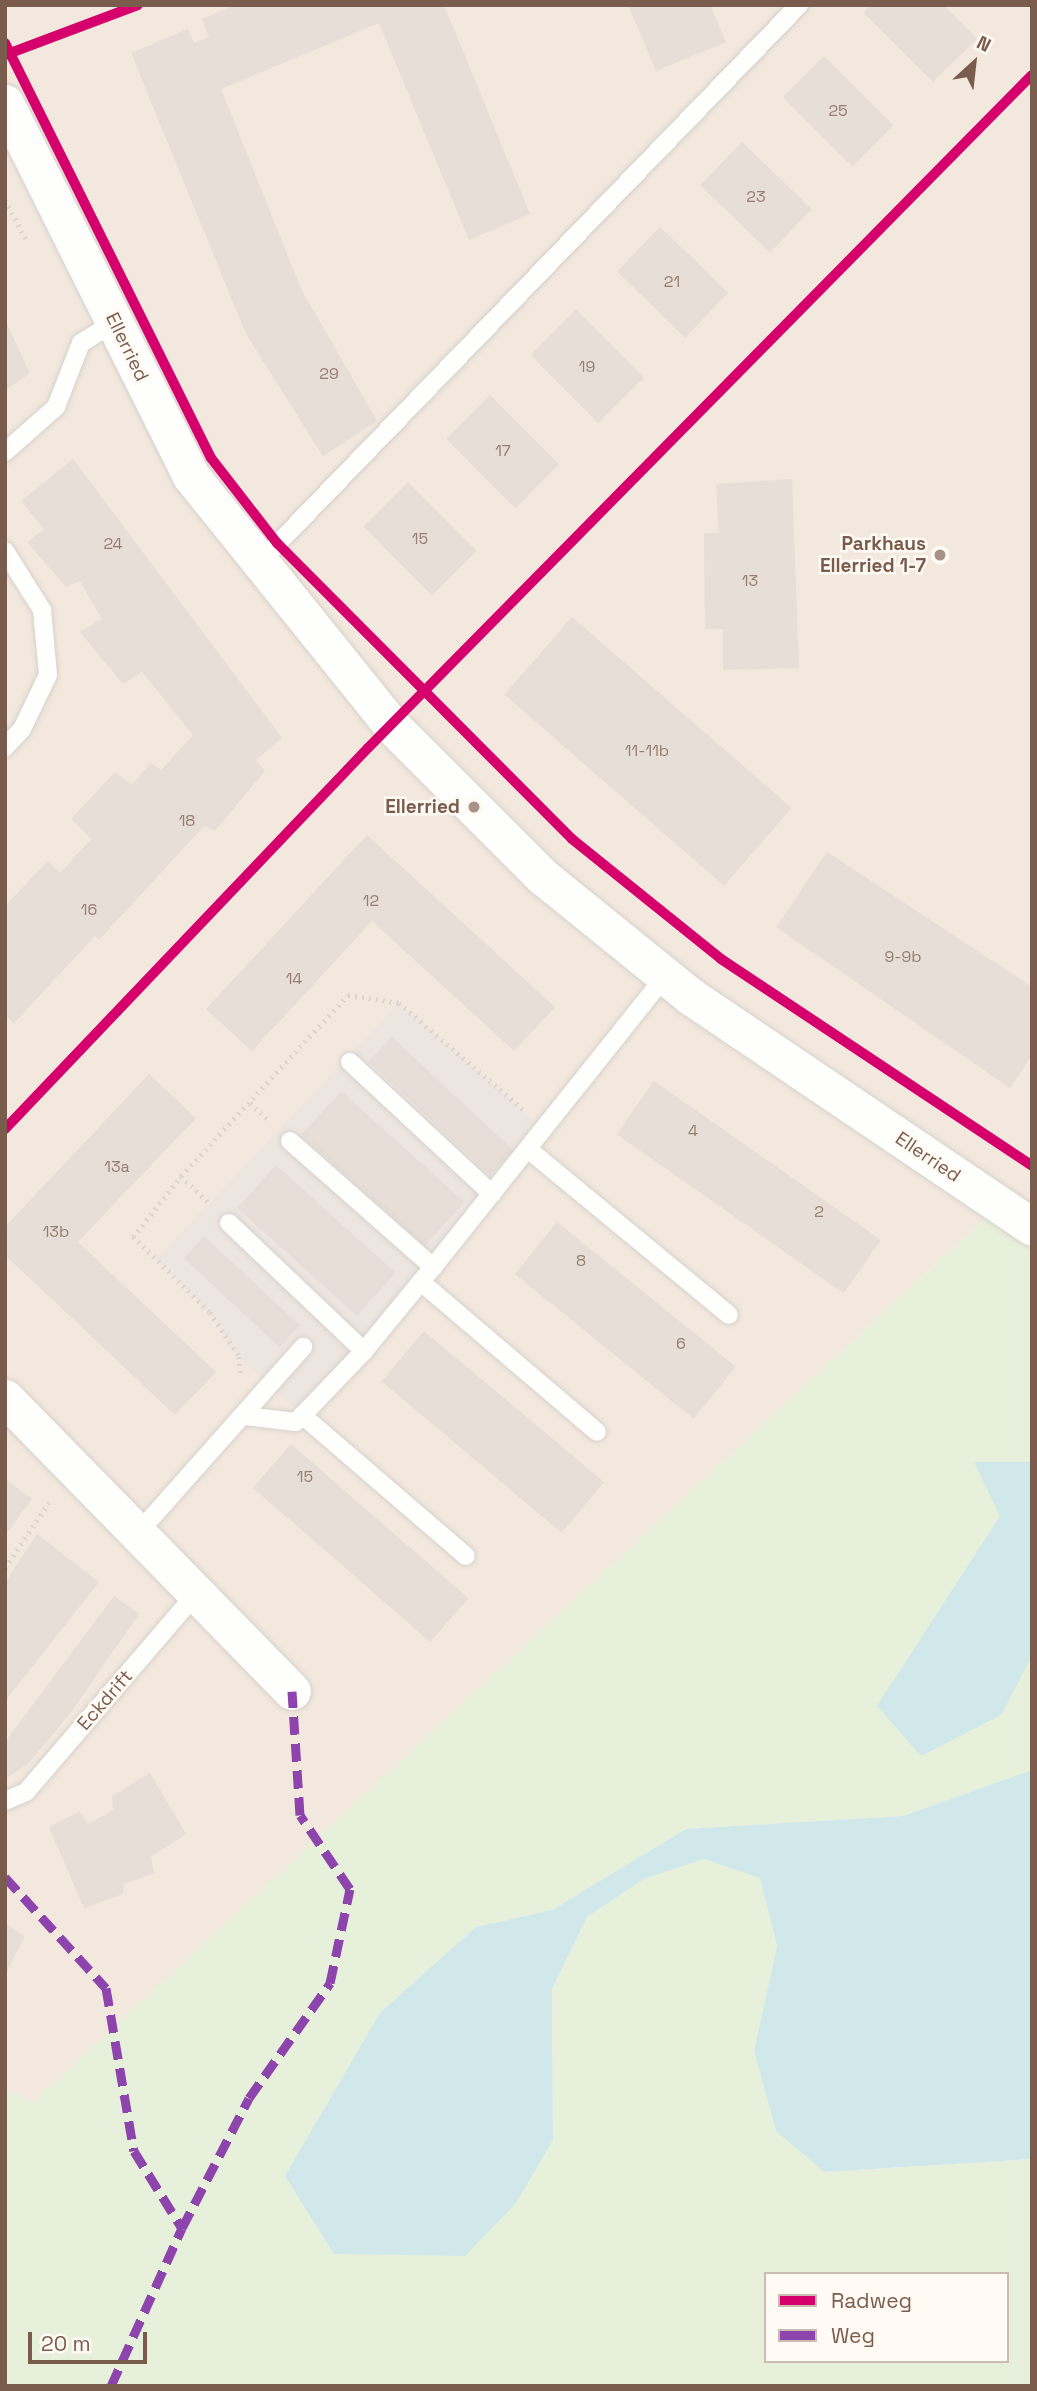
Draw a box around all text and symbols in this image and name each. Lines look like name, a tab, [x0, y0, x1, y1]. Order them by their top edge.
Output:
north arrow	[939, 28, 1009, 98]
text: N	[972, 30, 995, 58]
house number: 25	[828, 101, 848, 121]
house number: 23	[746, 187, 766, 207]
house number: 21	[664, 272, 680, 292]
street label: Ellerried	[101, 309, 153, 385]
house number: 19	[579, 357, 595, 377]
house number: 29	[319, 364, 339, 384]
house number: 17	[495, 441, 511, 461]
house number: 15	[412, 529, 428, 549]
place label: Parkhaus Ellerried 1-7	[820, 533, 926, 577]
house number: 24	[103, 534, 123, 554]
marker: Parkhaus Ellerried 1-7	[932, 547, 948, 563]
house number: 13	[742, 571, 758, 591]
house number: 11-11b	[625, 741, 669, 761]
place label: Ellerried	[385, 796, 460, 818]
marker: Ellerried	[466, 799, 482, 815]
house number: 18	[179, 811, 195, 831]
house number: 12	[363, 891, 379, 911]
house number: 16	[81, 900, 97, 920]
house number: 9-9b	[884, 947, 922, 967]
house number: 14	[286, 969, 302, 989]
house number: 4	[688, 1121, 698, 1141]
street label: Ellerried	[891, 1127, 965, 1187]
house number: 13a	[104, 1157, 130, 1177]
house number: 2	[814, 1202, 824, 1222]
house number: 13b	[43, 1222, 69, 1242]
house number: 8	[576, 1251, 586, 1271]
house number: 6	[676, 1334, 686, 1354]
house number: 15	[297, 1467, 313, 1487]
street label: Eckdrift	[73, 1665, 137, 1735]
legend	[764, 2272, 1009, 2363]
text: Radweg	[831, 2287, 912, 2314]
scale bar	[32, 2318, 150, 2362]
text: Weg	[831, 2322, 875, 2349]
text: 20 m	[41, 2330, 91, 2357]

